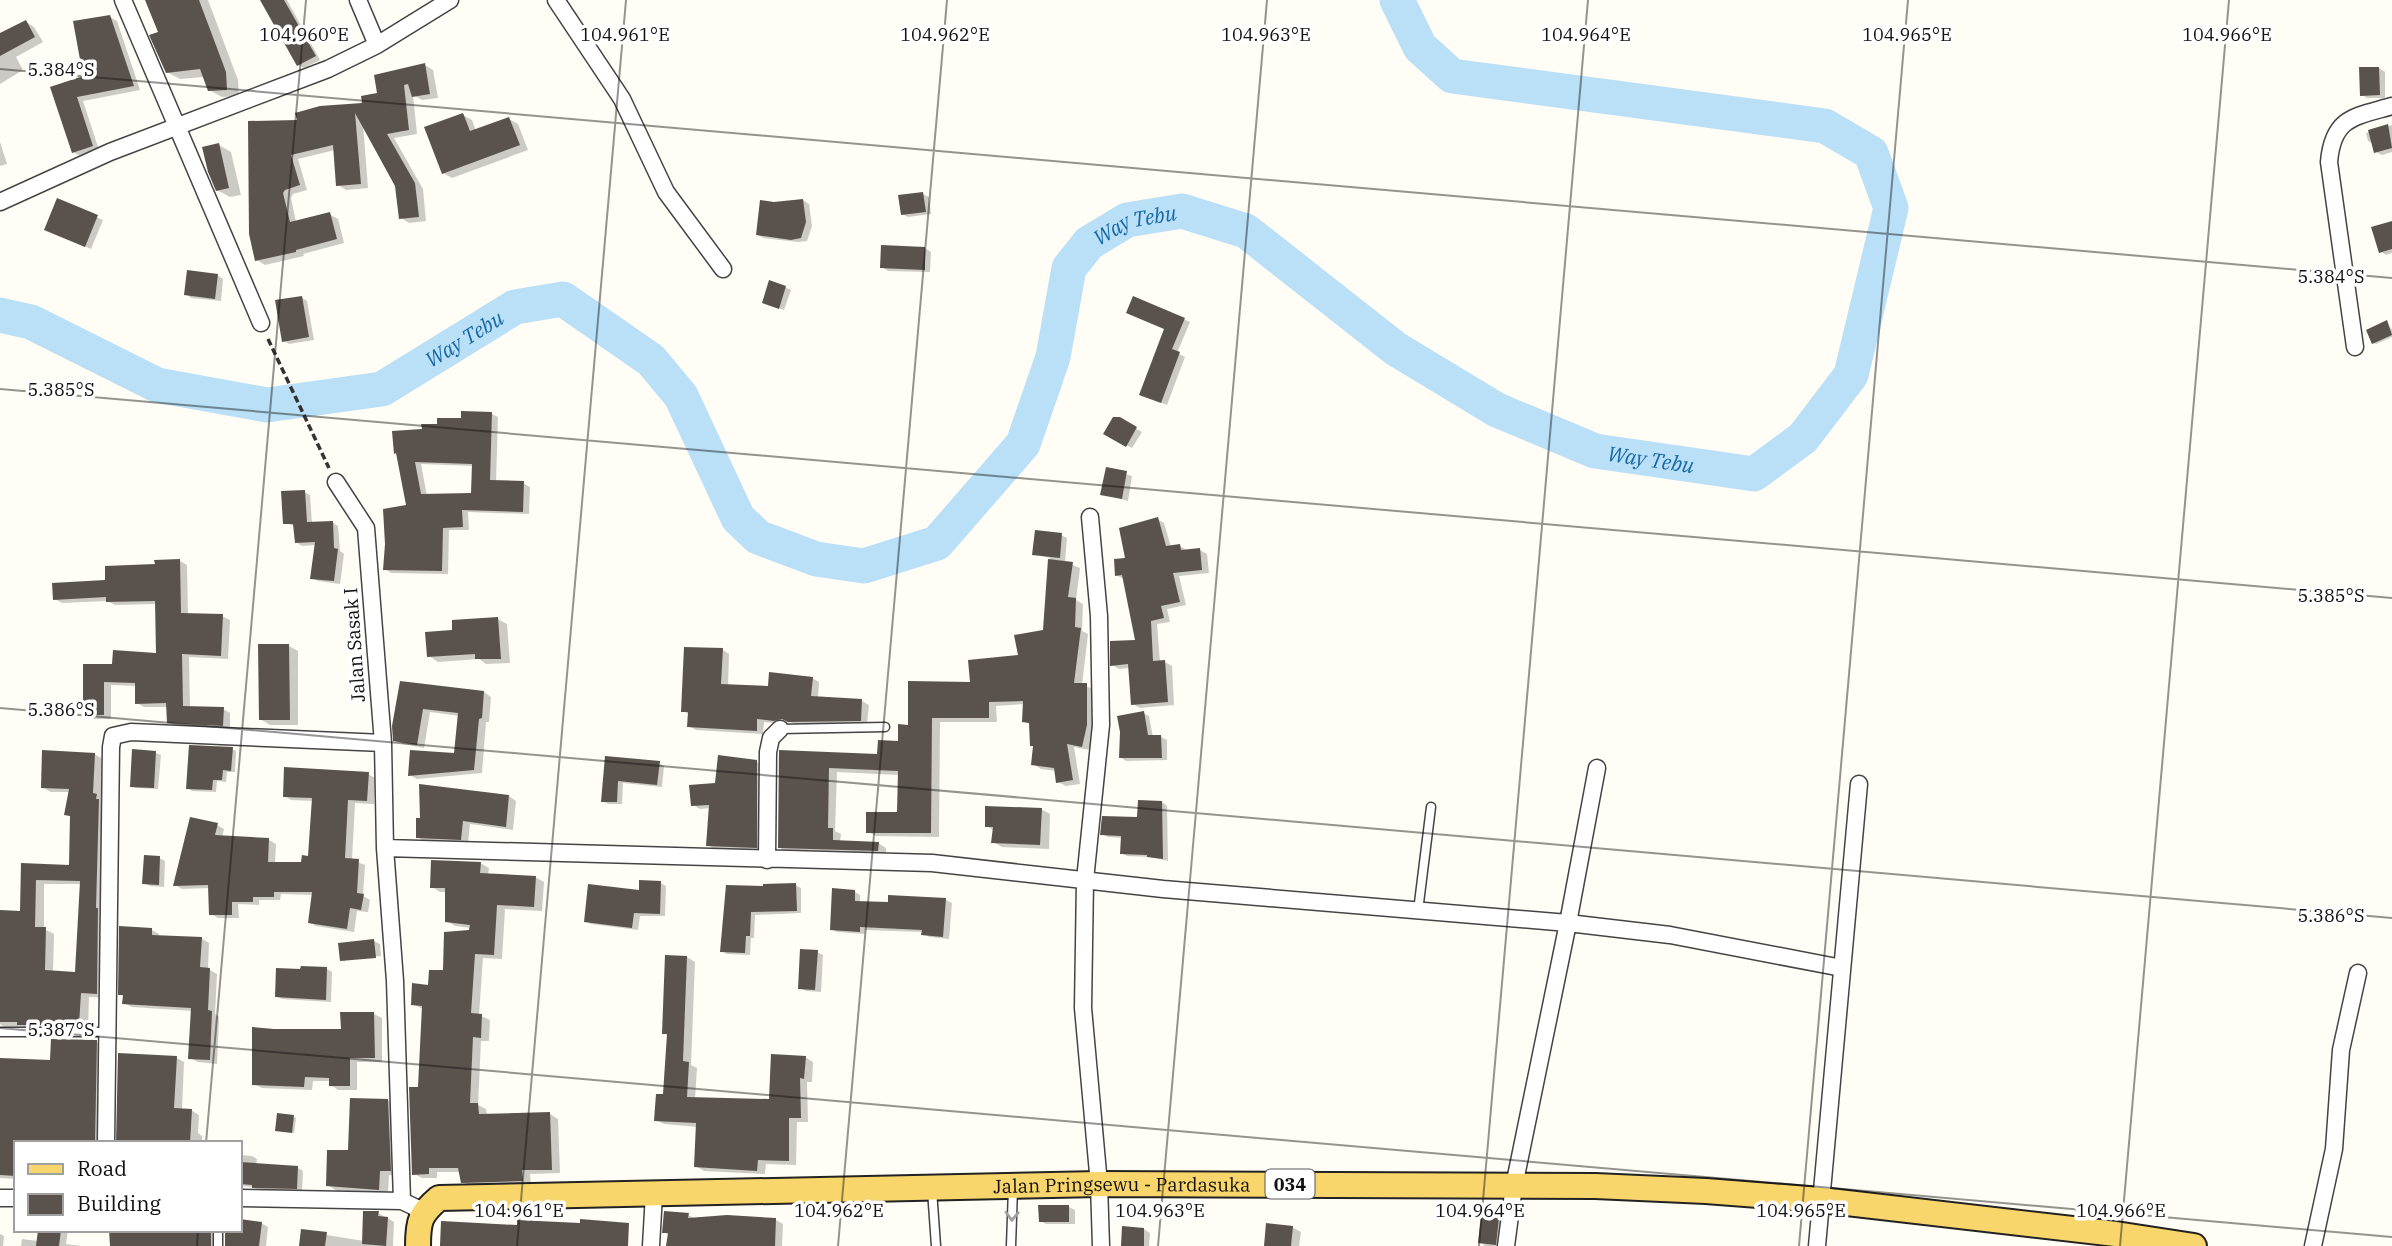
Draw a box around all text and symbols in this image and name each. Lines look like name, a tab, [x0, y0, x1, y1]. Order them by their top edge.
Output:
text: 104.960°E	[259, 23, 349, 46]
text: 104.961°E	[580, 23, 670, 46]
text: 104.962°E	[900, 23, 990, 46]
text: 104.963°E	[1221, 23, 1311, 46]
text: 104.964°E	[1541, 23, 1631, 46]
text: 104.965°E	[1862, 23, 1952, 46]
text: 104.966°E	[2182, 23, 2272, 46]
text: 5.384°S	[28, 58, 95, 81]
water label: Way Tebu	[1088, 198, 1179, 251]
text: 5.384°S	[2298, 265, 2365, 288]
water label: Way Tebu	[420, 303, 509, 373]
text: 5.385°S	[28, 378, 95, 401]
water label: Way Tebu	[1606, 439, 1696, 479]
text: 5.385°S	[2298, 584, 2365, 607]
street label: Jalan Sasak I	[338, 587, 370, 703]
text: 5.386°S	[28, 698, 95, 721]
text: 5.386°S	[2298, 904, 2365, 927]
text: 5.387°S	[28, 1018, 95, 1041]
legend	[14, 1141, 242, 1232]
text: Road	[77, 1154, 127, 1182]
road number: 034	[1266, 1170, 1314, 1198]
street label: Jalan Pringsewu - Pardasuka	[993, 1172, 1250, 1198]
text: Building	[77, 1189, 162, 1217]
text: 104.961°E	[474, 1199, 564, 1222]
text: 104.962°E	[794, 1199, 884, 1222]
text: 104.963°E	[1115, 1199, 1205, 1222]
text: 104.964°E	[1435, 1199, 1525, 1222]
text: 104.965°E	[1756, 1199, 1846, 1222]
text: 104.966°E	[2076, 1199, 2166, 1222]
one-way arrow	[1004, 1210, 1019, 1221]

